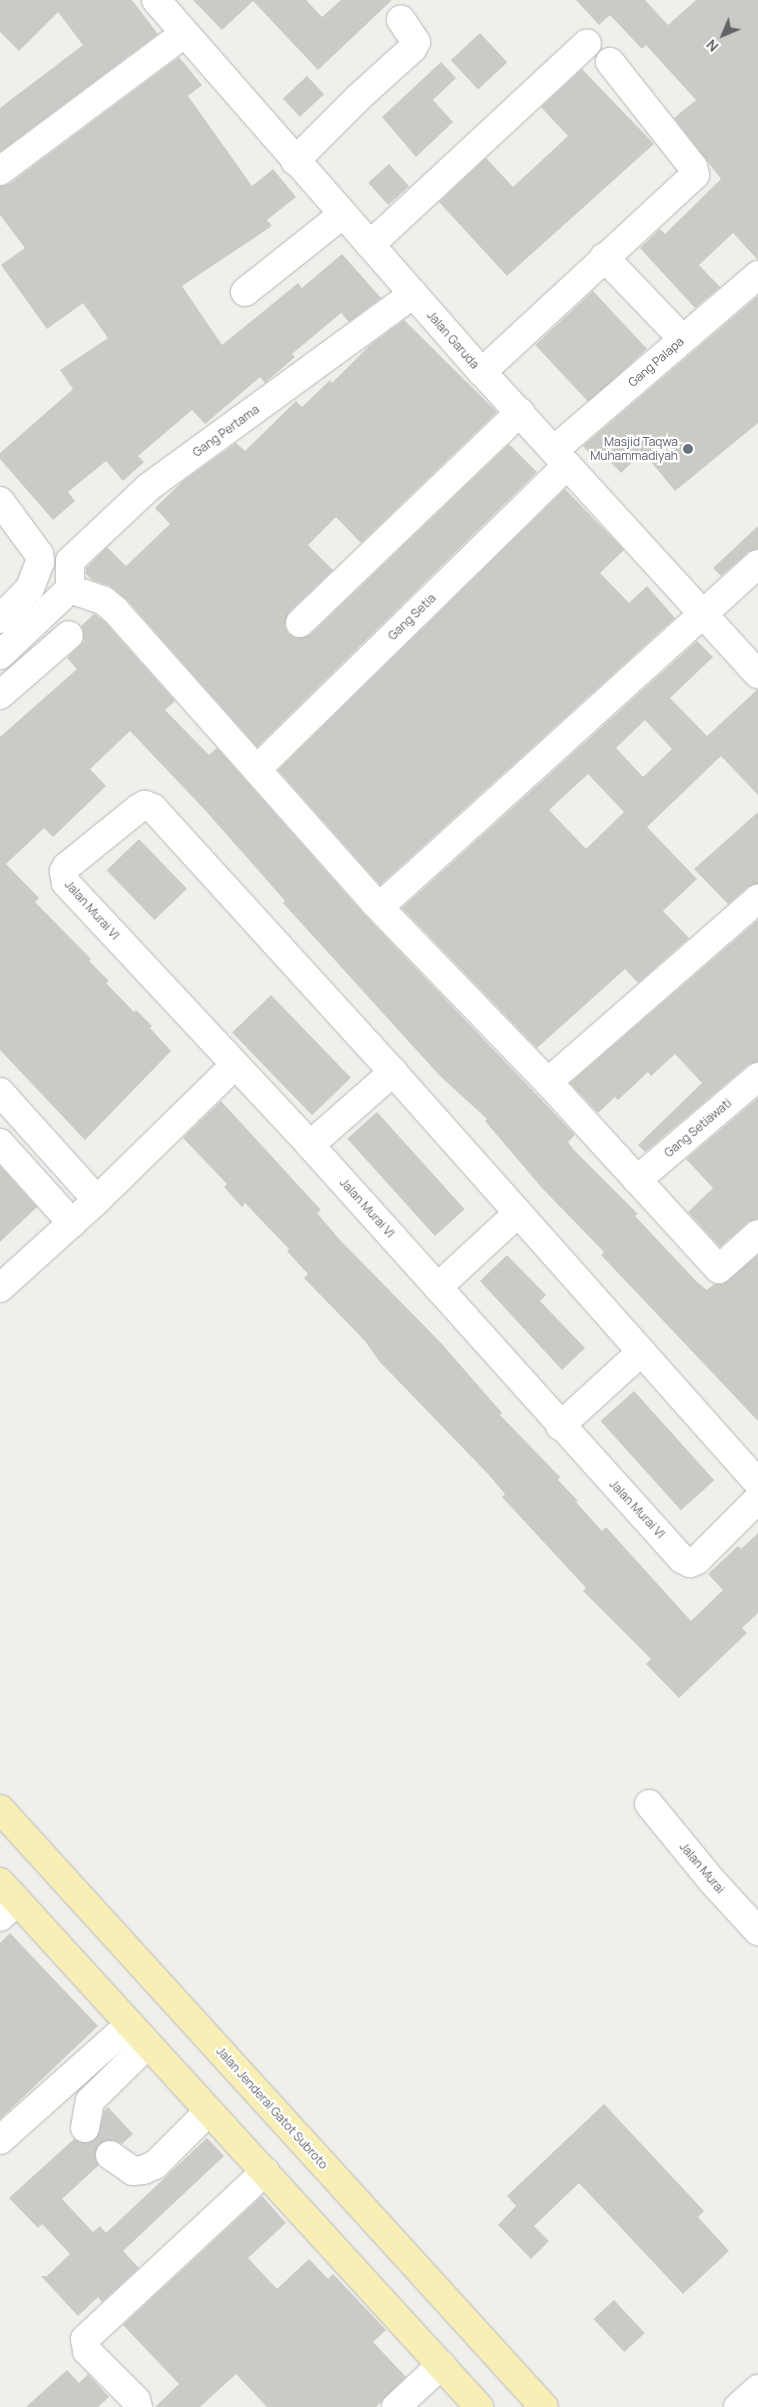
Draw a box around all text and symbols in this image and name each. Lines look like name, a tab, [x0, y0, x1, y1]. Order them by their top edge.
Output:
north arrow	[698, 10, 748, 60]
text: N	[702, 36, 722, 56]
street label: Jalan Garuda	[424, 308, 482, 372]
street label: Gang Palapa	[625, 334, 687, 390]
street label: Gang Pertama	[190, 402, 262, 460]
place label: Masjid Taqwa Muhammadiyah	[590, 435, 678, 463]
marker: Masjid Taqwa Muhammadiyah	[682, 443, 694, 455]
street label: Gang Setia	[385, 591, 439, 643]
street label: Jalan Murai VI	[62, 878, 122, 942]
street label: Gang Setiawati	[661, 1096, 735, 1160]
street label: Jalan Murai VI	[337, 1176, 397, 1240]
street label: Jalan Murai VI	[606, 1477, 668, 1541]
street label: Jalan Murai	[677, 1840, 727, 1896]
street label: Jalan Jenderal Gatot Subroto	[213, 2044, 331, 2172]

